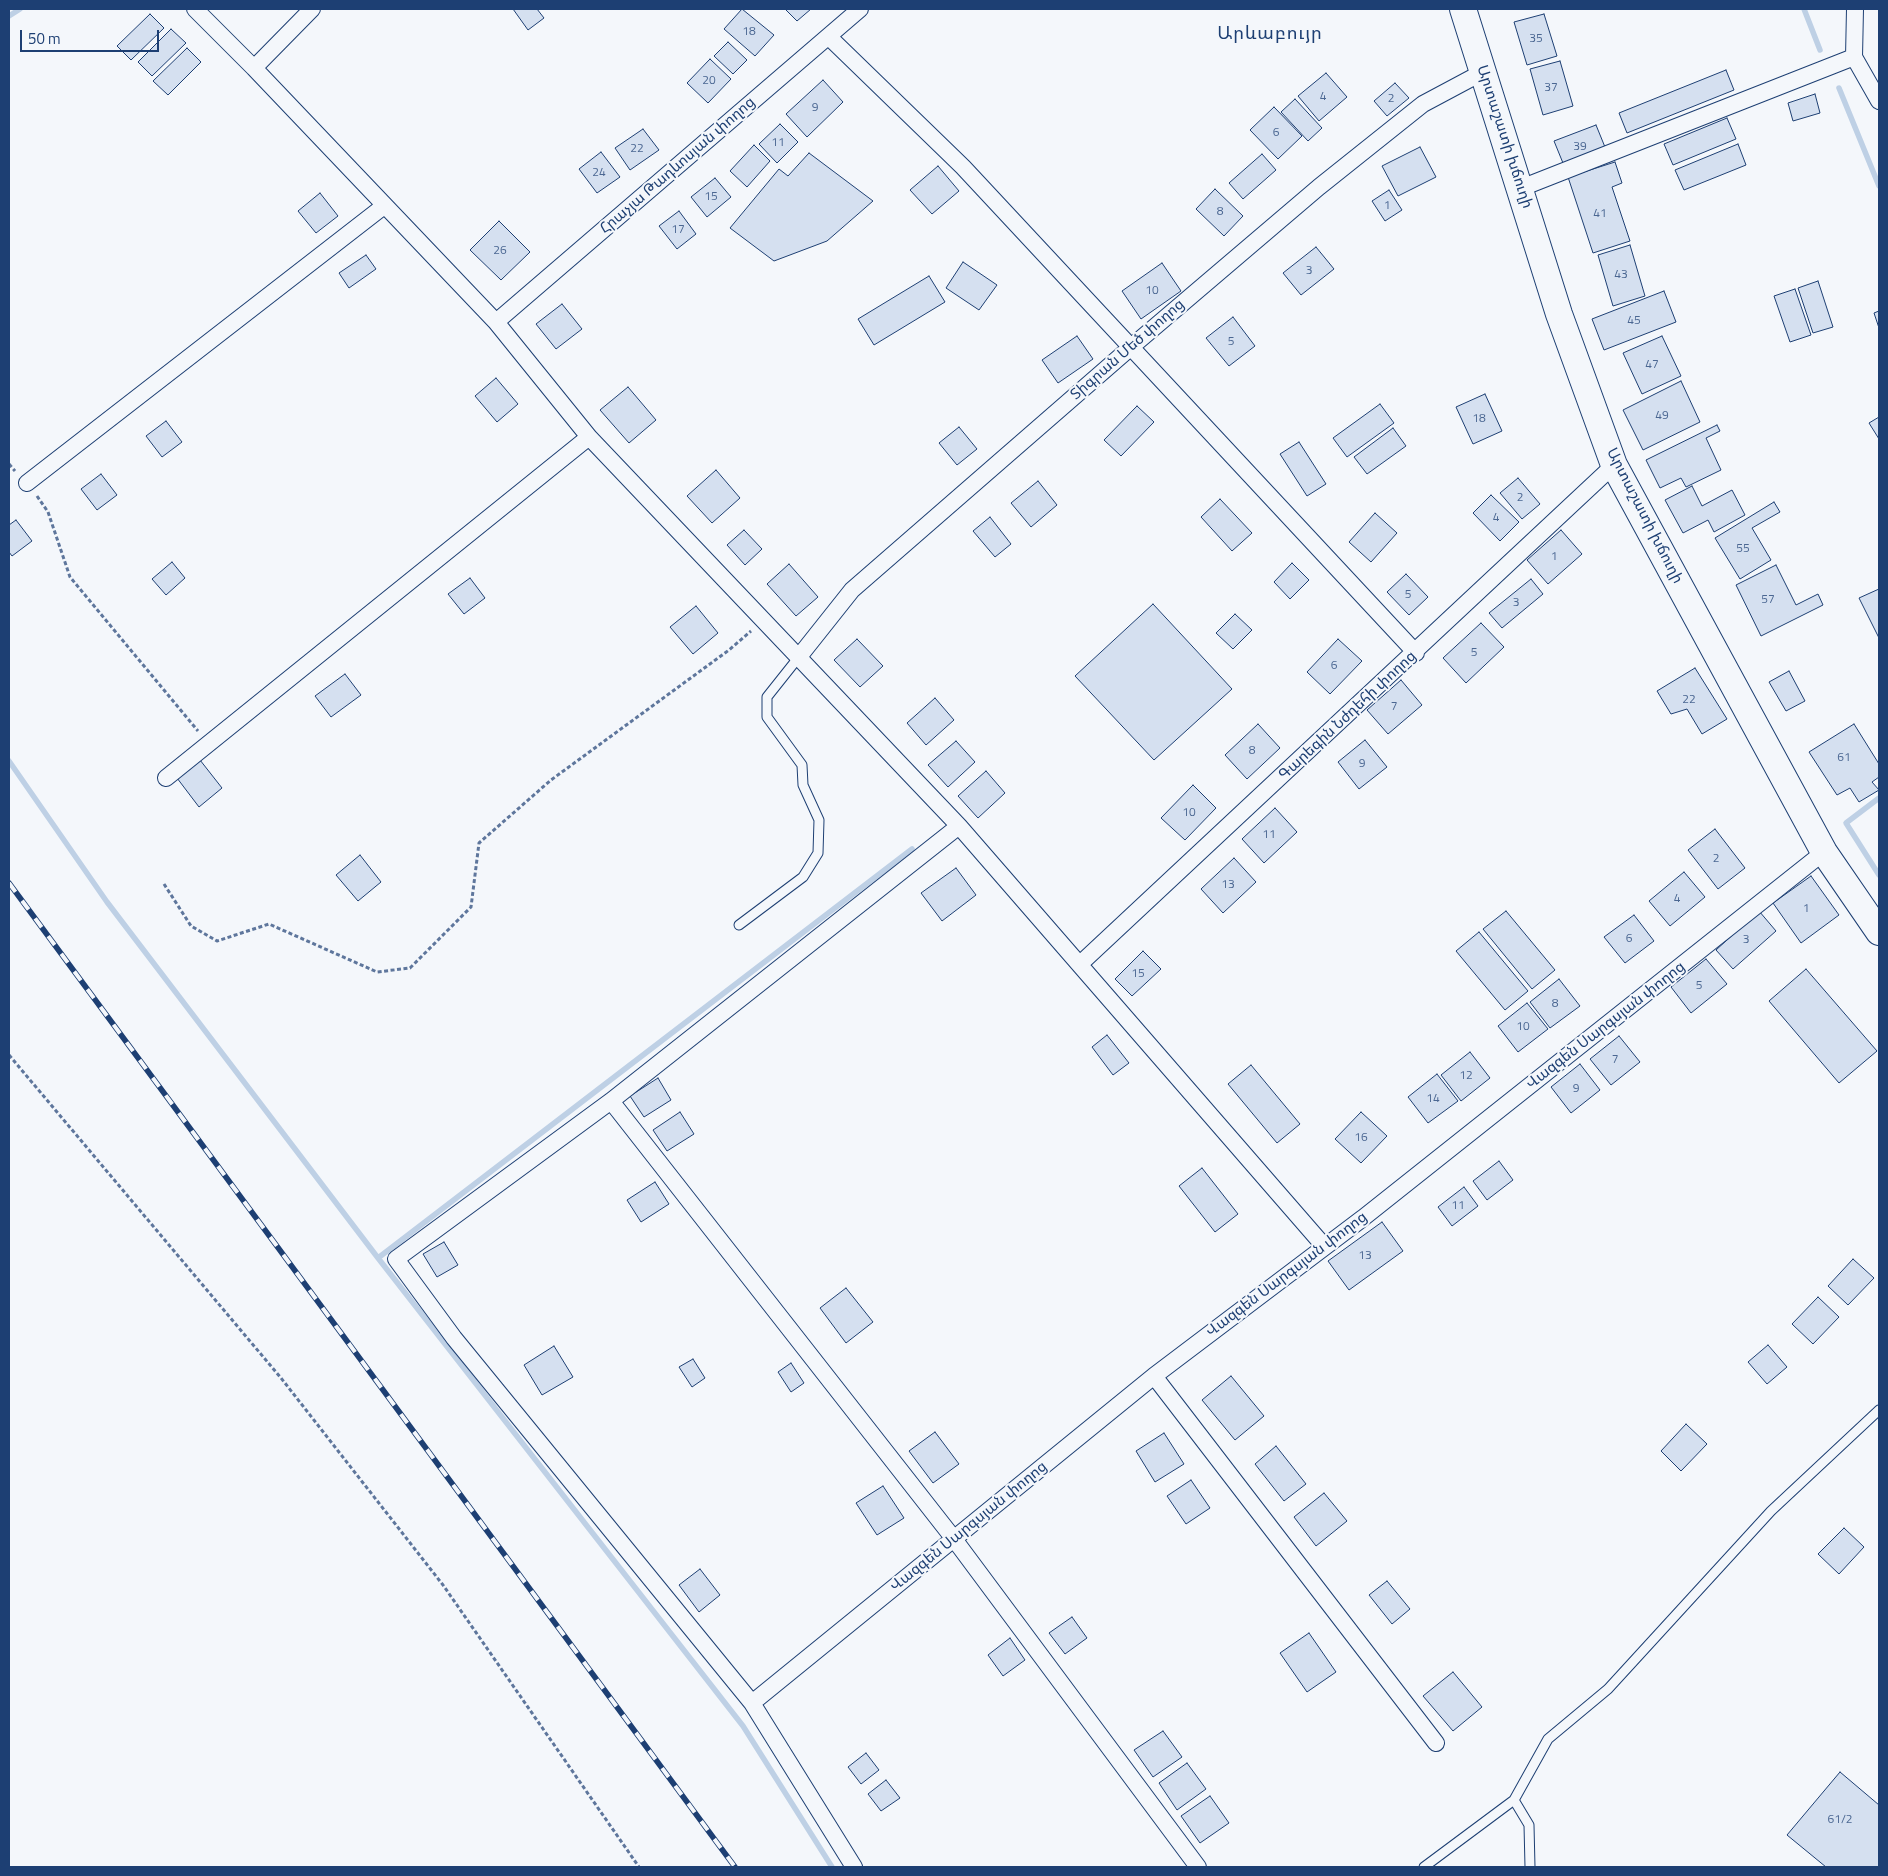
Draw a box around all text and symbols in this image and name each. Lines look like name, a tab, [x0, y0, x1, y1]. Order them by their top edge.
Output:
scale bar	[22, 20, 161, 52]
district label: Արևաբույր	[1216, 24, 1324, 46]
house number: 18	[742, 25, 756, 39]
text: 50 m	[28, 27, 61, 50]
house number: 35	[1529, 32, 1543, 46]
street label: Արտաշատի խճուղի	[1472, 63, 1536, 211]
house number: 20	[702, 74, 716, 88]
house number: 37	[1544, 81, 1558, 95]
house number: 4	[1320, 90, 1326, 104]
house number: 2	[1388, 92, 1394, 106]
street label: Հրաչյա Թադևոսյան փողոց	[597, 94, 759, 238]
house number: 9	[812, 101, 818, 115]
house number: 6	[1273, 126, 1279, 140]
house number: 11	[771, 136, 785, 150]
house number: 39	[1573, 140, 1587, 154]
house number: 22	[630, 142, 644, 156]
house number: 24	[592, 166, 606, 180]
house number: 15	[704, 190, 718, 204]
house number: 1	[1384, 199, 1390, 213]
house number: 8	[1217, 205, 1223, 219]
house number: 41	[1593, 207, 1607, 221]
house number: 17	[671, 223, 685, 237]
house number: 26	[493, 244, 507, 258]
house number: 3	[1306, 264, 1312, 278]
house number: 43	[1614, 268, 1628, 282]
house number: 10	[1145, 284, 1159, 298]
street label: Տիգրան Մեծ փողոց	[1067, 296, 1189, 404]
house number: 45	[1627, 314, 1641, 328]
house number: 5	[1228, 335, 1234, 349]
house number: 47	[1645, 358, 1659, 372]
house number: 49	[1655, 409, 1669, 423]
house number: 18	[1472, 412, 1486, 426]
street label: Արտաշատի խճուղի	[1602, 445, 1686, 587]
house number: 2	[1517, 491, 1523, 505]
house number: 4	[1493, 511, 1499, 525]
house number: 55	[1736, 542, 1750, 556]
house number: 1	[1551, 550, 1557, 564]
house number: 5	[1405, 588, 1411, 602]
house number: 57	[1761, 593, 1775, 607]
house number: 3	[1513, 596, 1519, 610]
house number: 5	[1471, 646, 1477, 660]
street label: Գարեգին Նժդեհի փողոց	[1276, 648, 1420, 784]
house number: 6	[1331, 659, 1337, 673]
house number: 22	[1682, 693, 1696, 707]
house number: 7	[1391, 700, 1397, 714]
house number: 8	[1249, 744, 1255, 758]
house number: 61	[1837, 751, 1851, 765]
house number: 9	[1359, 757, 1365, 771]
house number: 10	[1182, 806, 1196, 820]
house number: 11	[1262, 828, 1276, 842]
house number: 2	[1713, 852, 1719, 866]
house number: 13	[1221, 878, 1235, 892]
house number: 4	[1674, 892, 1680, 906]
house number: 1	[1803, 902, 1809, 916]
house number: 6	[1626, 932, 1632, 946]
house number: 3	[1743, 933, 1749, 947]
street label: Վազգեն Սարգսյան փողոց	[1523, 958, 1689, 1094]
house number: 15	[1131, 967, 1145, 981]
house number: 5	[1696, 979, 1702, 993]
house number: 8	[1552, 997, 1558, 1011]
house number: 10	[1516, 1020, 1530, 1034]
house number: 7	[1612, 1053, 1618, 1067]
house number: 12	[1459, 1069, 1473, 1083]
house number: 9	[1573, 1082, 1579, 1096]
house number: 14	[1426, 1092, 1440, 1106]
house number: 16	[1354, 1131, 1368, 1145]
house number: 11	[1451, 1199, 1465, 1213]
street label: Վազգեն Սարգսյան փողոց	[1203, 1209, 1371, 1341]
house number: 13	[1358, 1249, 1372, 1263]
street label: Վազգեն Սարգսյան փողոց	[887, 1458, 1051, 1596]
house number: 61/2	[1827, 1813, 1853, 1827]

